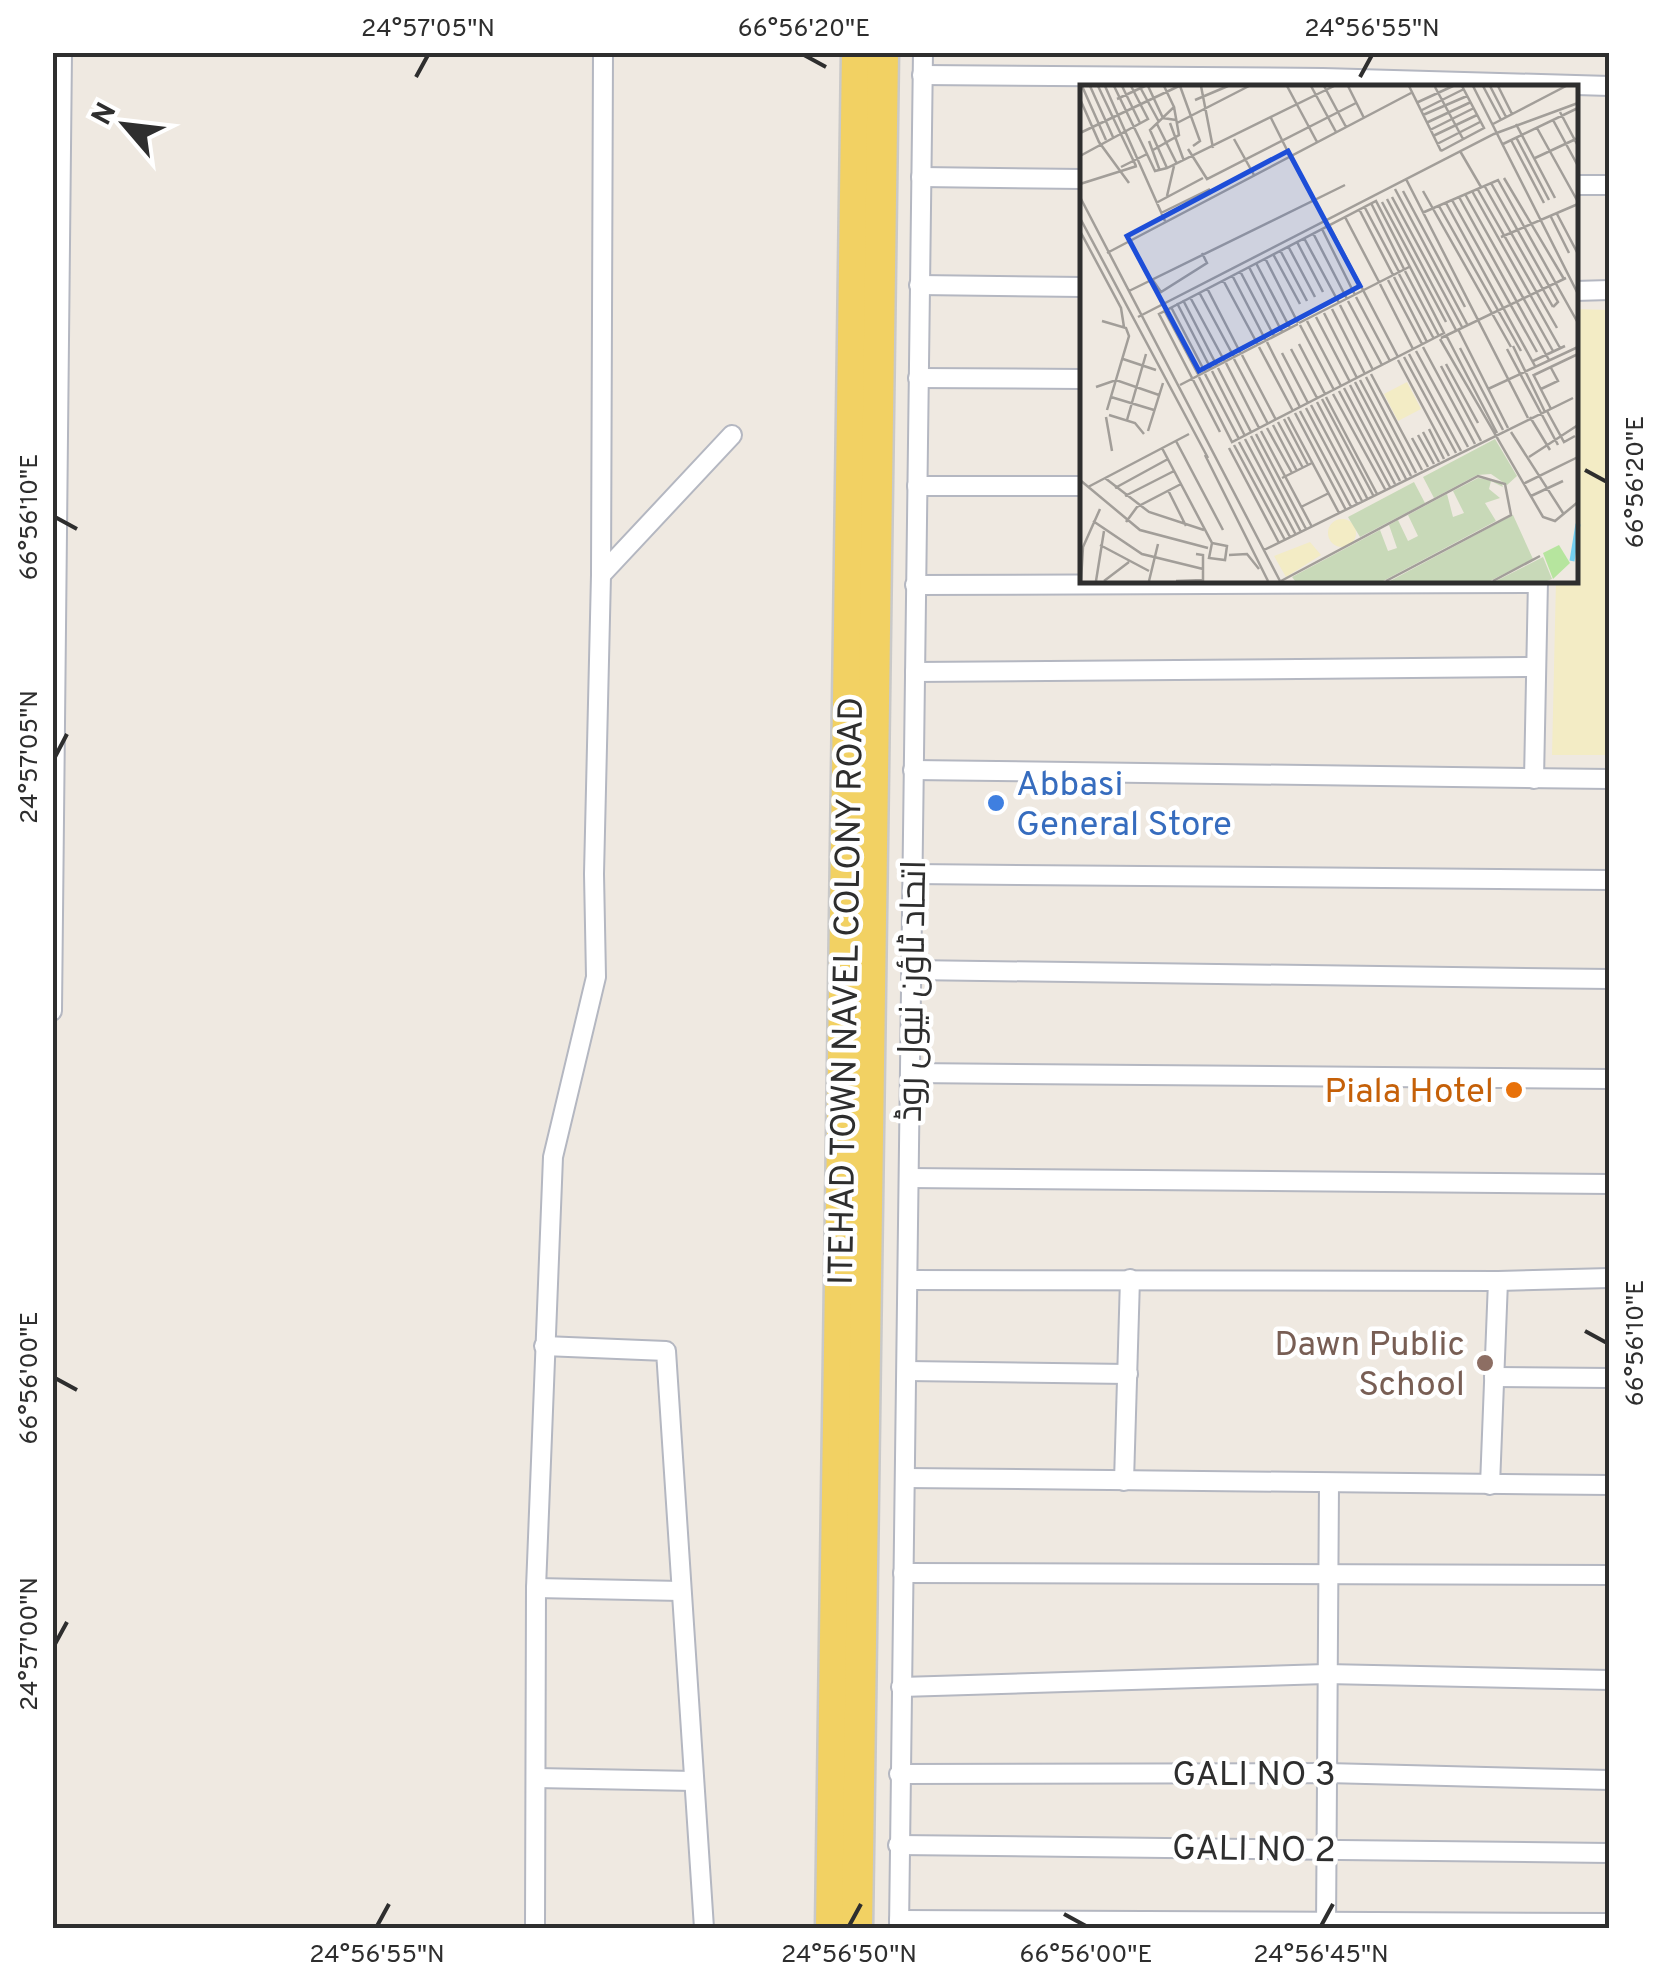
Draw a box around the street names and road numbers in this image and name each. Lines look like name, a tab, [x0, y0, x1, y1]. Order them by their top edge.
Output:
street label: ITEHAD TOWN NAVEL COLONY ROAD	[821, 697, 875, 1286]
street label: اتحاد ٹاؤن نیول روڈ	[890, 860, 938, 1123]
street label: GALI NO 3	[1172, 1754, 1336, 1798]
street label: GALI NO 2	[1172, 1828, 1336, 1874]

